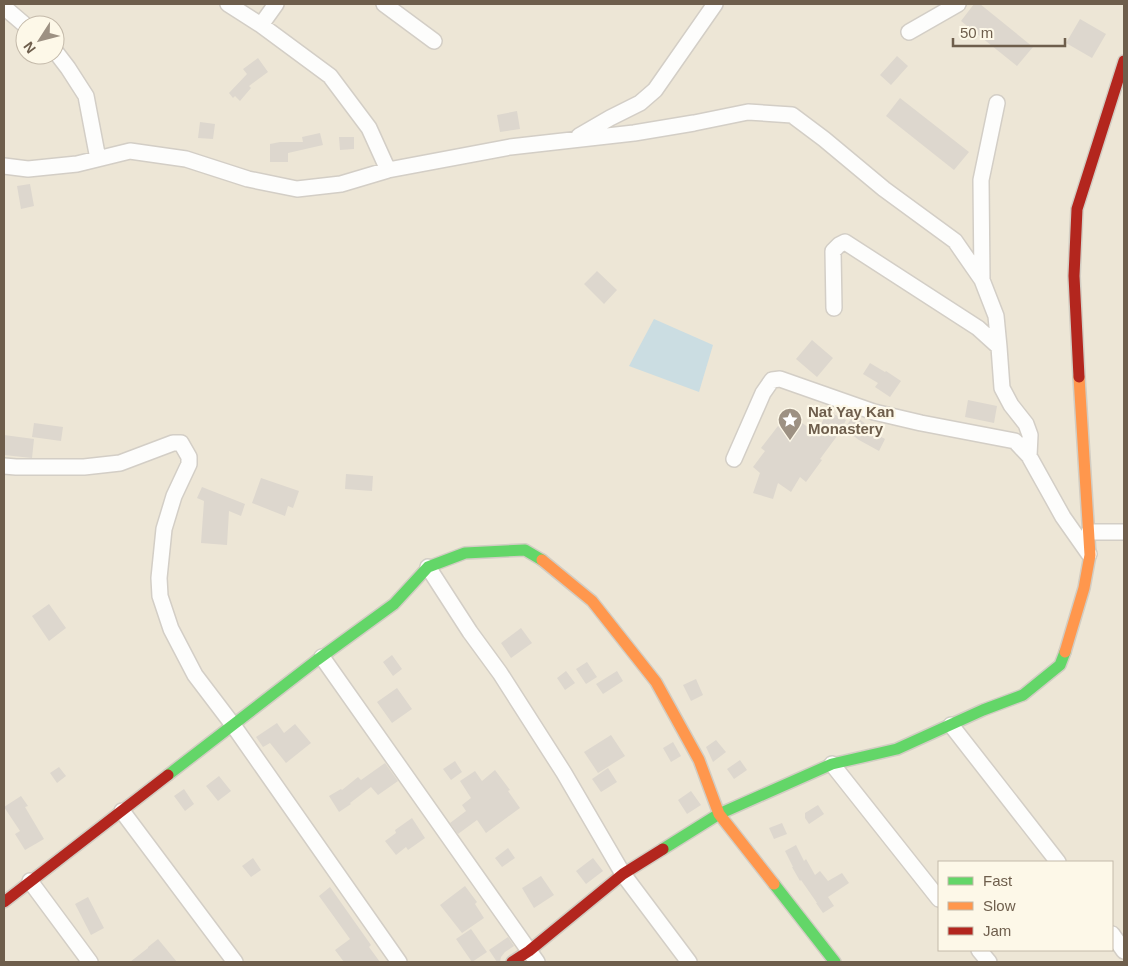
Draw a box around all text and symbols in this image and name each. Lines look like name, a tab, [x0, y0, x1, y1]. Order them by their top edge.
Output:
north arrow	[15, 15, 65, 65]
scale bar	[953, 15, 1066, 47]
text: 50 m	[960, 24, 993, 41]
text: N	[20, 39, 39, 56]
place label: Nat Yay Kan Monastery	[808, 403, 894, 437]
place icon: Nat Yay Kan Monastery	[777, 407, 803, 441]
legend	[938, 861, 1113, 951]
text: Fast	[983, 872, 1013, 889]
text: Slow	[983, 897, 1016, 914]
text: Jam	[983, 922, 1011, 939]

